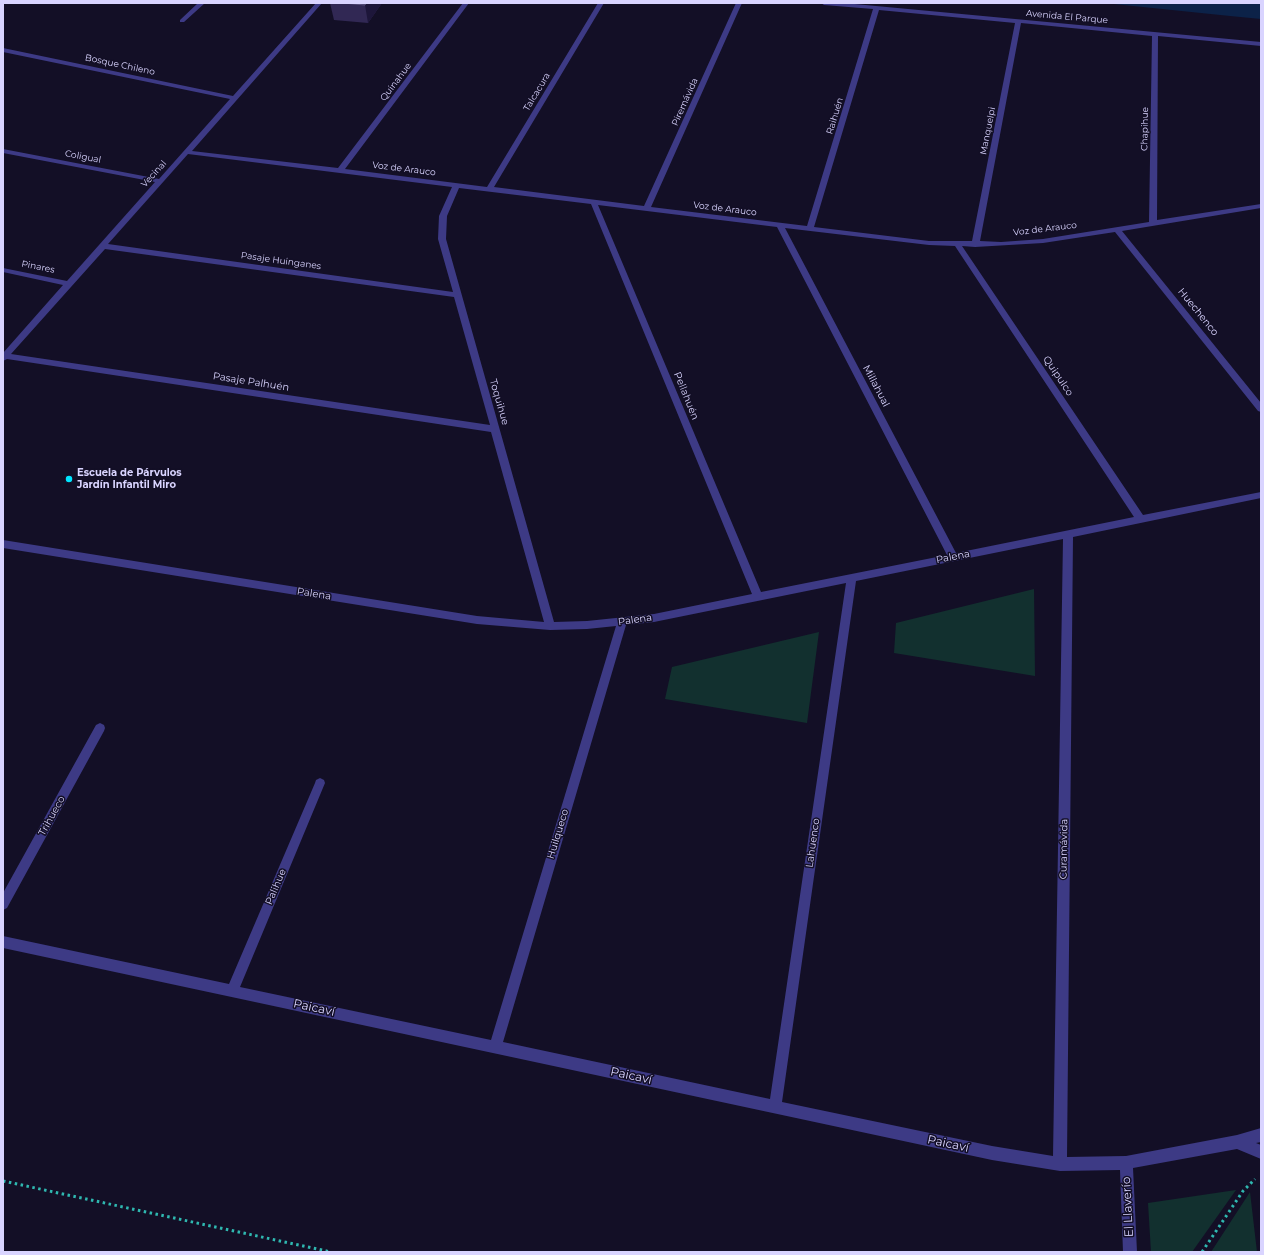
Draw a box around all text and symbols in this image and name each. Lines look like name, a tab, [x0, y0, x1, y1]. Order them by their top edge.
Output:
street label: Avenida El Parque	[1026, 8, 1108, 26]
street label: Bosque Chileno	[84, 52, 156, 78]
street label: Quinahue	[378, 61, 414, 103]
street label: Talcacura	[521, 71, 553, 113]
street label: Piremávida	[670, 76, 700, 128]
street label: Raihuén	[824, 96, 846, 136]
street label: Manquelpi	[978, 106, 998, 156]
street label: Chapihue	[1139, 107, 1151, 151]
street label: Coligual	[64, 148, 102, 166]
street label: Vecinal	[139, 158, 169, 190]
street label: Voz de Arauco	[372, 160, 436, 178]
street label: Voz de Arauco	[693, 200, 757, 218]
street label: Voz de Arauco	[1013, 220, 1077, 238]
street label: Pasaje Huinganes	[240, 250, 322, 272]
street label: Pinares	[20, 258, 56, 276]
street label: Huechenco	[1175, 286, 1221, 338]
street label: Quipulco	[1040, 354, 1076, 398]
street label: Millahual	[860, 363, 892, 409]
street label: Pasaje Palhuén	[212, 370, 290, 394]
street label: Pellahuén	[671, 370, 701, 422]
street label: Toquihue	[487, 378, 511, 426]
place label: Escuela de Párvulos Jardín Infantil Miro	[77, 467, 182, 490]
marker: Escuela de Párvulos Jardín Infantil Miro	[64, 474, 74, 484]
street label: Palena	[935, 548, 971, 566]
street label: Palena	[296, 585, 332, 603]
street label: Palena	[617, 612, 653, 628]
street label: Trihueco	[36, 794, 68, 838]
street label: Huilqueco	[545, 808, 571, 860]
street label: Lahuenco	[804, 817, 822, 869]
street label: Curamávida	[1057, 819, 1071, 879]
street label: Palihue	[263, 867, 289, 907]
street label: Paicaví	[292, 997, 336, 1019]
street label: Paicaví	[609, 1065, 653, 1087]
street label: Paicaví	[926, 1133, 970, 1155]
street label: El Llaverío	[1119, 1176, 1137, 1238]

